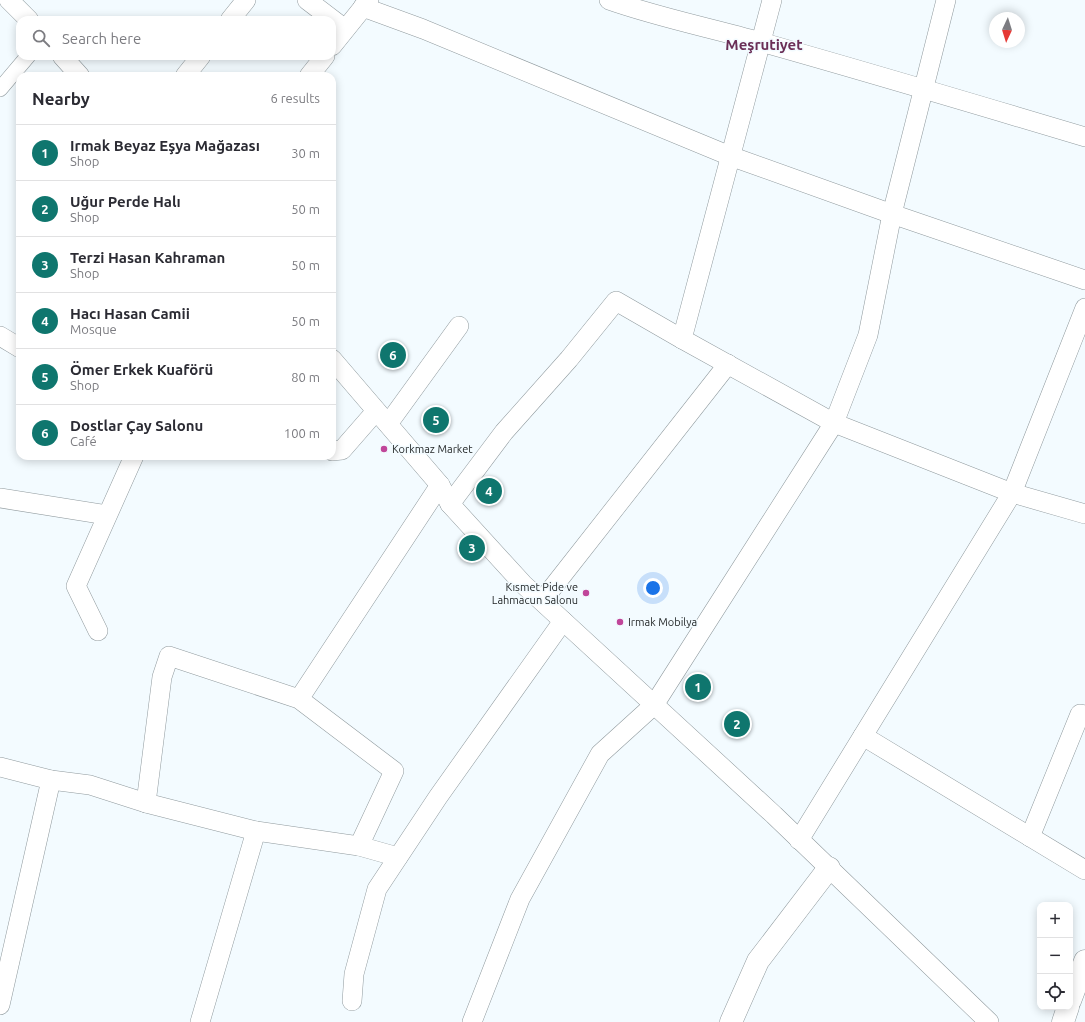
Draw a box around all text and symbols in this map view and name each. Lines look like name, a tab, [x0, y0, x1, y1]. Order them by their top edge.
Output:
north arrow	[989, 12, 1025, 48]
search box	[16, 16, 336, 60]
icon: search	[30, 27, 52, 49]
text: Search here	[62, 30, 141, 47]
district label: Meşrutiyet	[725, 36, 803, 54]
text: Nearby	[32, 89, 90, 108]
text: 6 results	[270, 91, 320, 105]
text: Irmak Beyaz Eşya Mağazası	[70, 137, 260, 154]
text: 1	[41, 146, 49, 160]
text: 30 m	[291, 146, 320, 160]
text: Shop	[70, 154, 99, 168]
text: Uğur Perde Halı	[70, 193, 181, 210]
text: 2	[41, 202, 49, 216]
text: 50 m	[291, 202, 320, 216]
text: Shop	[70, 210, 99, 224]
text: Terzi Hasan Kahraman	[70, 249, 225, 266]
text: 3	[41, 258, 49, 272]
text: 50 m	[291, 258, 320, 272]
text: Shop	[70, 266, 99, 280]
text: Hacı Hasan Camii	[70, 305, 190, 322]
text: 4	[41, 314, 49, 328]
text: 50 m	[291, 314, 320, 328]
text: Mosque	[70, 322, 117, 336]
pin: 6	[380, 340, 406, 370]
text: Ömer Erkek Kuaförü	[70, 361, 213, 378]
text: 5	[41, 370, 49, 384]
text: 80 m	[291, 370, 320, 384]
text: Shop	[70, 378, 99, 392]
pin: 5	[423, 405, 449, 435]
text: Dostlar Çay Salonu	[70, 417, 203, 434]
text: 6	[41, 426, 49, 440]
text: 100 m	[284, 426, 320, 440]
text: Café	[70, 434, 97, 448]
place label: Korkmaz Market	[392, 443, 473, 455]
marker: Korkmaz Market	[379, 444, 389, 454]
pin: 4	[476, 476, 502, 506]
pin: 3	[459, 533, 485, 563]
your location	[643, 578, 663, 598]
place label: Kısmet Pide ve Lahmacun Salonu	[492, 581, 578, 606]
marker: Kısmet Pide ve Lahmacun Salonu	[581, 588, 591, 598]
place label: Irmak Mobilya	[628, 616, 697, 628]
marker: Irmak Mobilya	[615, 617, 625, 627]
pin: 1	[685, 672, 711, 702]
pin: 2	[724, 709, 750, 739]
map controls	[1037, 902, 1073, 1010]
button: +	[1037, 902, 1073, 938]
button: −	[1037, 938, 1073, 974]
button: locate	[1037, 974, 1073, 1010]

